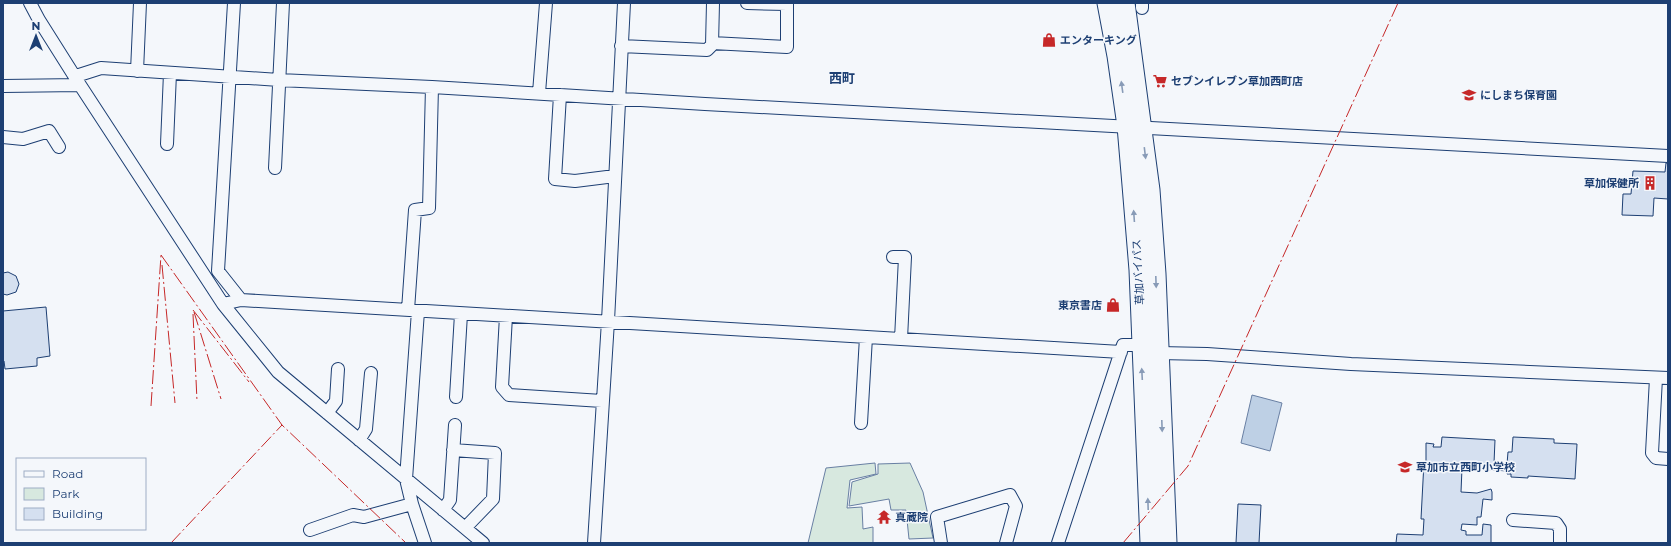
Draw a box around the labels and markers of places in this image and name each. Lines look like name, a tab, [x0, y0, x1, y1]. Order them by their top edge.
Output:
shop icon: エンターキング	[1041, 32, 1057, 48]
place label: エンターキング	[1060, 33, 1137, 47]
supermarket icon: セブンイレブン草加西町店	[1152, 73, 1168, 89]
place label: セブンイレブン草加西町店	[1171, 74, 1303, 88]
school or university icon: にしまち保育園	[1461, 87, 1477, 103]
place label: にしまち保育園	[1480, 88, 1557, 102]
building icon: 草加保健所	[1642, 175, 1658, 191]
place label: 草加保健所	[1584, 176, 1639, 190]
shop icon: 東京書店	[1105, 297, 1121, 313]
place label: 東京書店	[1058, 298, 1102, 312]
school or university icon: 草加市立西町小学校	[1397, 459, 1413, 475]
place label: 草加市立西町小学校	[1416, 460, 1515, 474]
temple icon: 真蔵院	[876, 509, 892, 525]
place label: 真蔵院	[895, 510, 928, 524]

